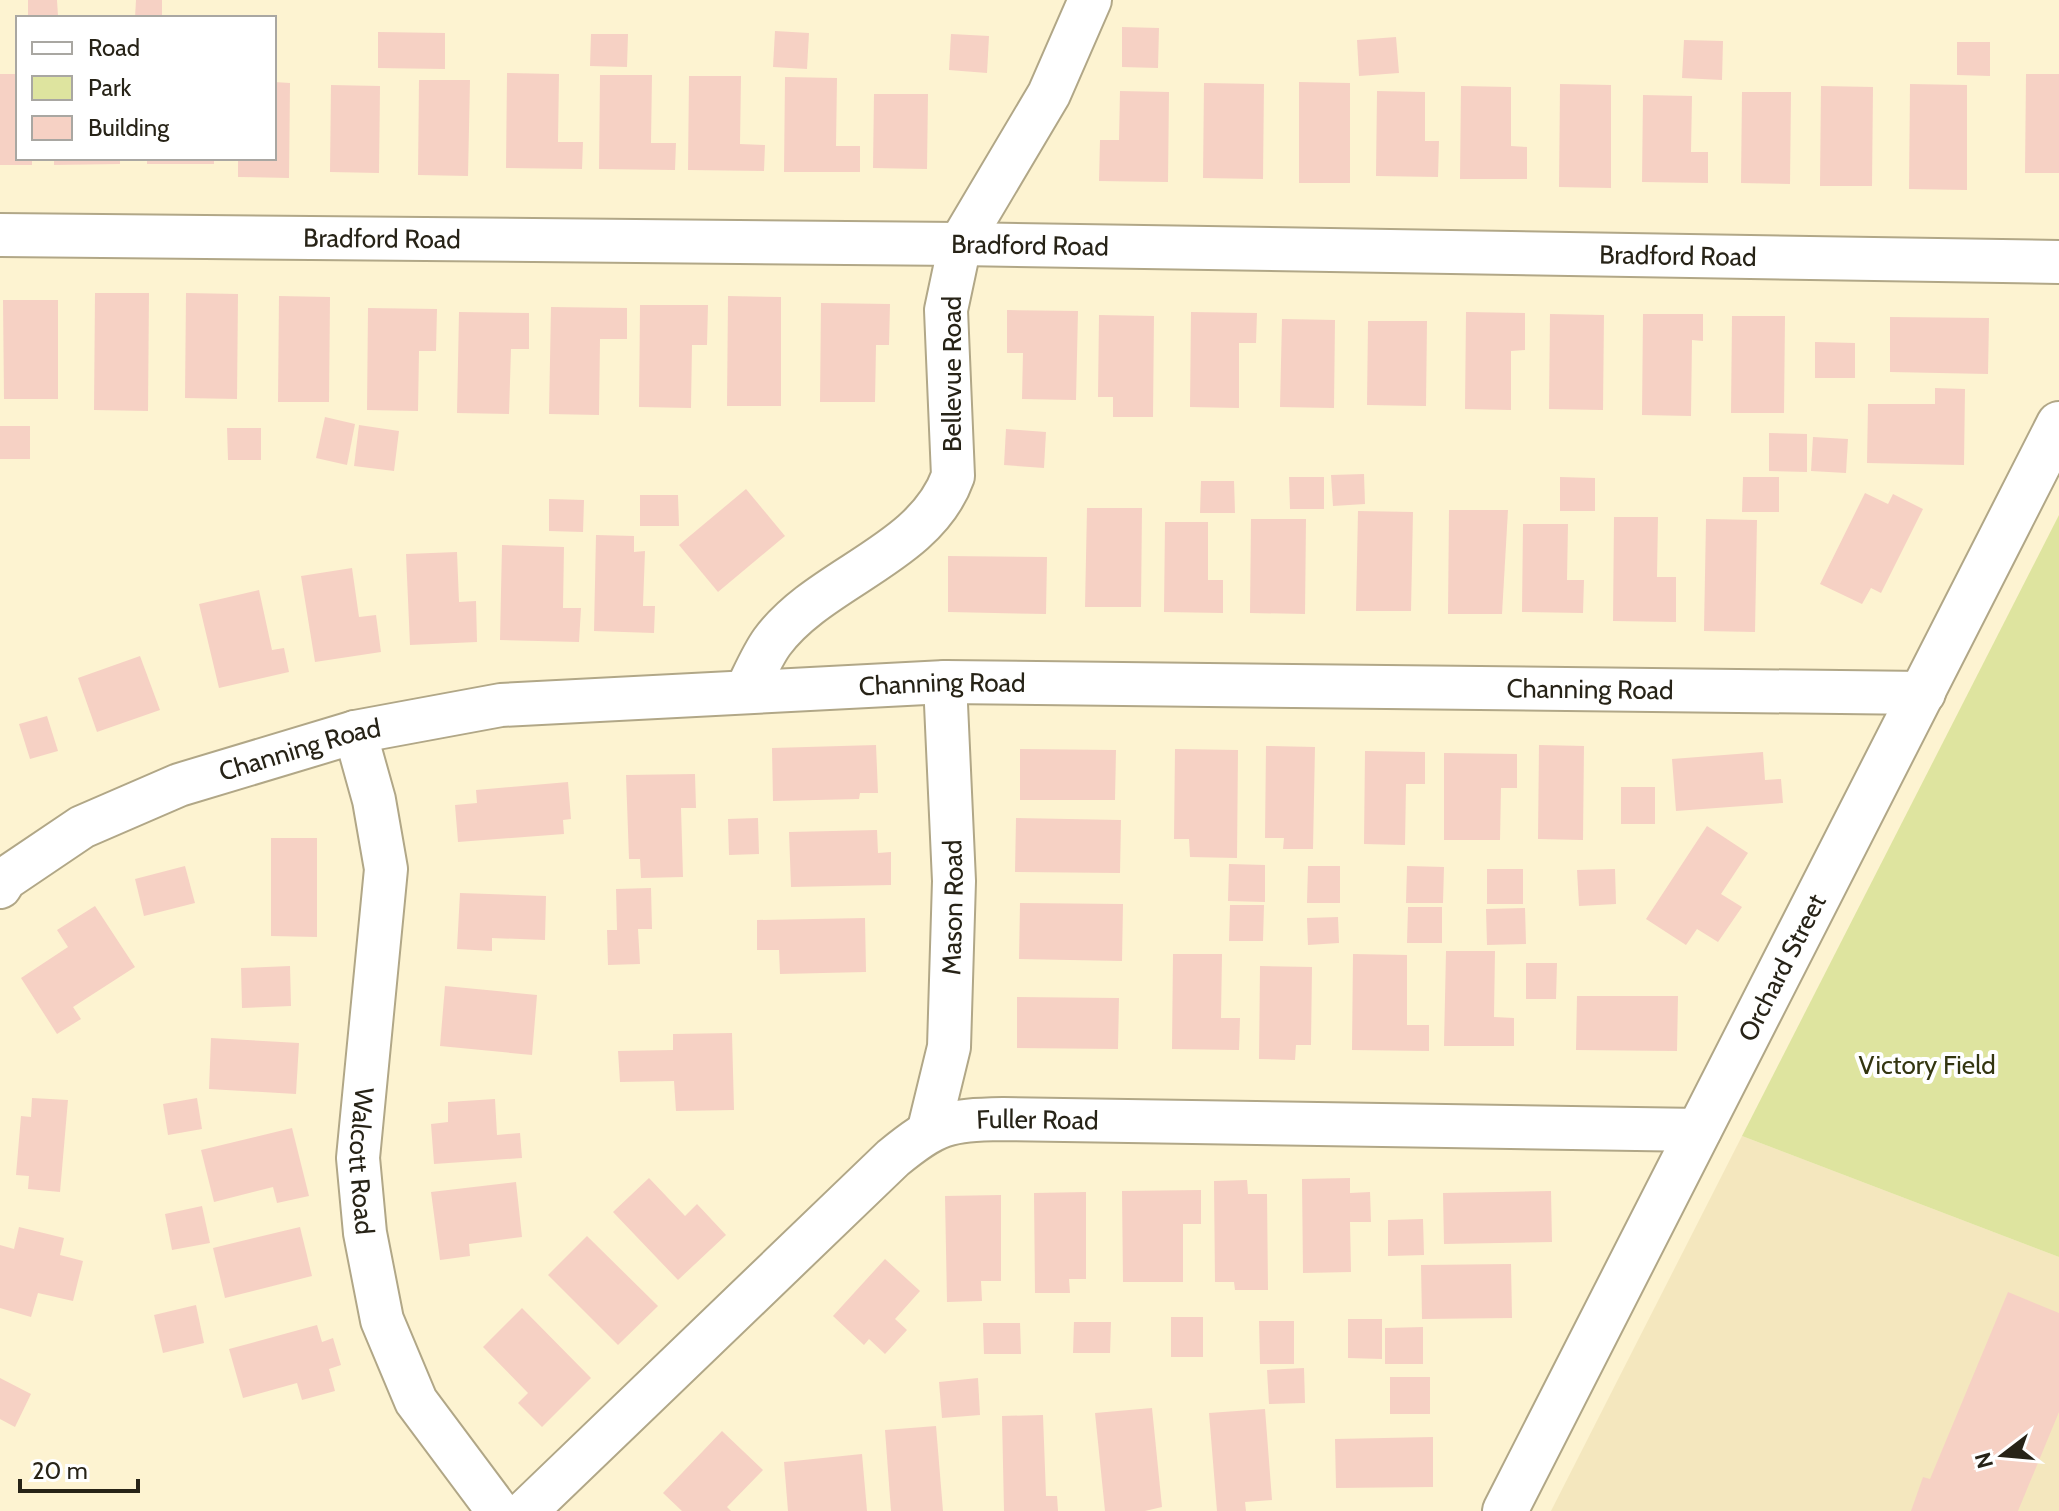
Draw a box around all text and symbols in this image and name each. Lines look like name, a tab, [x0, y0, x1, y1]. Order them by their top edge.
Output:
legend	[16, 16, 276, 160]
text: Road	[88, 33, 140, 62]
text: Park	[88, 73, 131, 102]
text: Building	[88, 113, 170, 142]
street label: Bradford Road	[303, 222, 461, 255]
street label: Bradford Road	[951, 228, 1109, 262]
street label: Bradford Road	[1599, 238, 1757, 273]
street label: Bellevue Road	[936, 296, 968, 452]
street label: Channing Road	[858, 666, 1026, 702]
street label: Channing Road	[1506, 672, 1674, 706]
street label: Channing Road	[215, 712, 383, 788]
street label: Mason Road	[935, 839, 970, 976]
street label: Orchard Street	[1731, 888, 1833, 1047]
park label: Victory Field	[1858, 1049, 1996, 1081]
street label: Walcott Road	[342, 1086, 381, 1236]
street label: Fuller Road	[976, 1103, 1099, 1137]
north arrow	[1963, 1415, 2043, 1495]
scale bar	[20, 1443, 138, 1493]
text: N	[1969, 1449, 1999, 1472]
text: 20 m	[32, 1456, 88, 1485]

